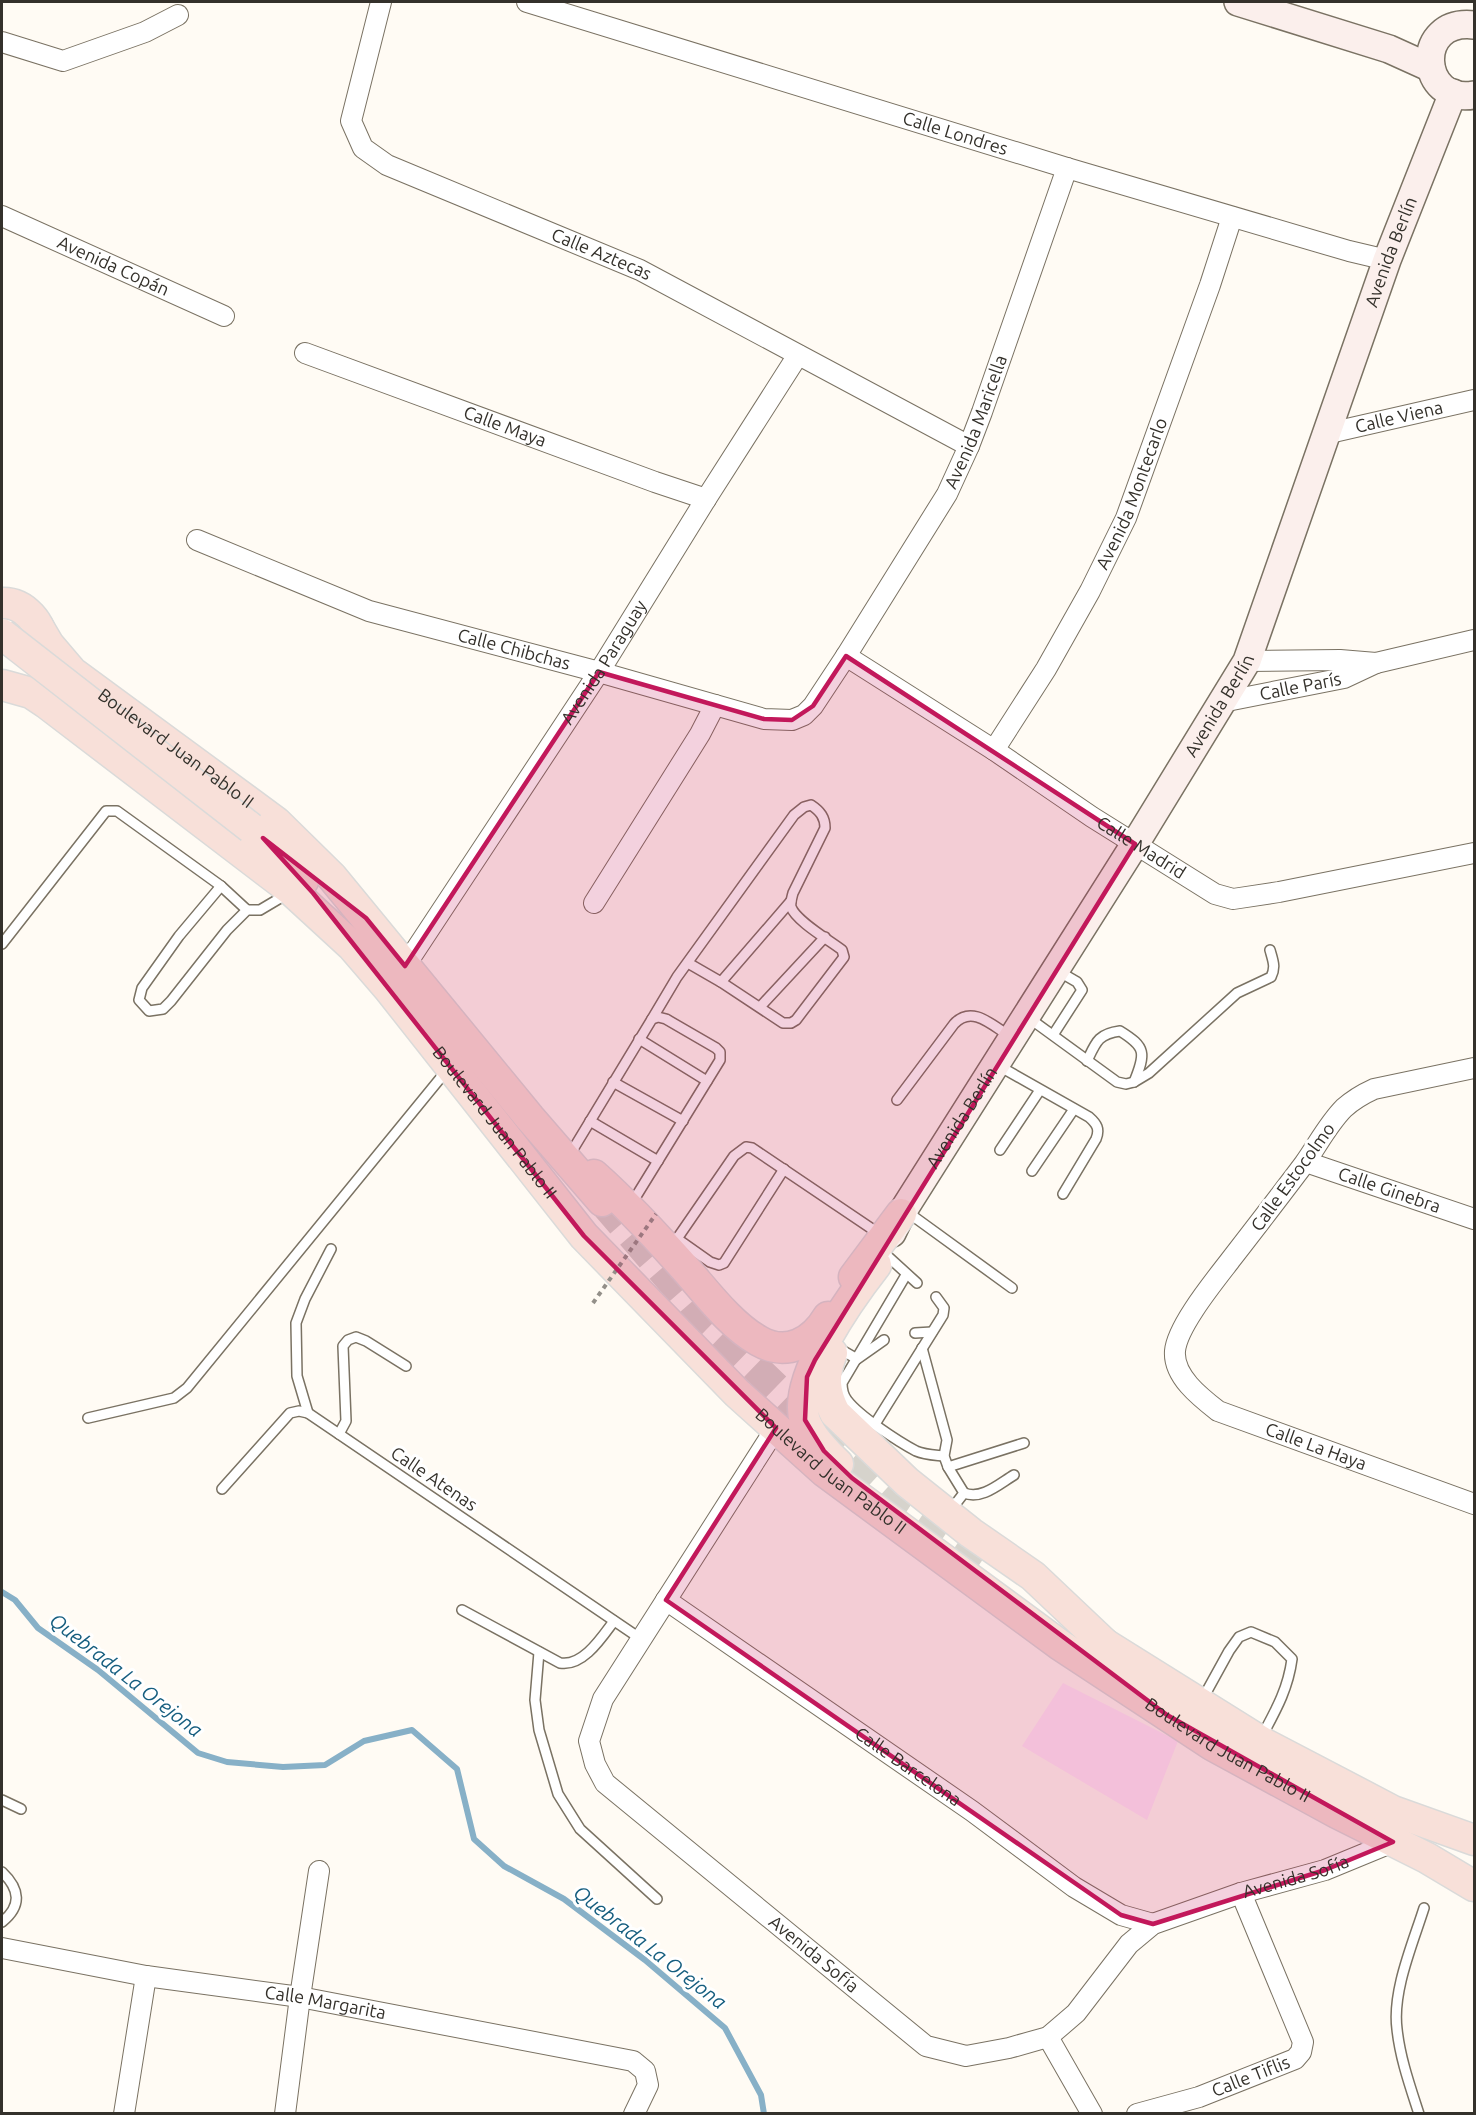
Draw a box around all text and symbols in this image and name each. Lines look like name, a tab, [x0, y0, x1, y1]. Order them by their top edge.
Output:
street label: Calle Londres	[901, 107, 1011, 158]
street label: Avenida Berlín	[1360, 194, 1420, 309]
street label: Calle Aztecas	[549, 223, 656, 284]
street label: Avenida Copán	[55, 231, 173, 299]
street label: Avenida Maricella	[940, 352, 1010, 491]
street label: Calle Viena	[1353, 396, 1445, 436]
street label: Calle Maya	[461, 401, 549, 450]
street label: Avenida Montecarlo	[1091, 415, 1170, 572]
street label: Avenida Paraguay	[556, 596, 650, 728]
street label: Calle Chibchas	[456, 624, 573, 673]
street label: Avenida Berlín	[1180, 652, 1257, 760]
street label: Calle París	[1258, 668, 1343, 703]
street label: Boulevard Juan Pablo II	[95, 684, 258, 811]
street label: Calle Madrid	[1094, 812, 1190, 882]
street label: Boulevard Juan Pablo II	[429, 1042, 561, 1202]
street label: Avenida Berlín	[922, 1063, 1001, 1172]
street label: Calle Estocolmo	[1246, 1118, 1338, 1234]
street label: Calle Ginebra	[1336, 1163, 1444, 1216]
street label: Boulevard Juan Pablo II	[752, 1404, 911, 1537]
street label: Calle La Haya	[1263, 1418, 1369, 1473]
street label: Calle Atenas	[388, 1442, 482, 1514]
water label: Quebrada La Orejona	[45, 1608, 207, 1742]
street label: Boulevard Juan Pablo II	[1142, 1693, 1314, 1806]
street label: Calle Barcelona	[852, 1723, 965, 1810]
street label: Avenida Sofía	[1240, 1850, 1351, 1901]
water label: Quebrada La Orejona	[569, 1880, 731, 2014]
street label: Avenida Sofía	[766, 1911, 863, 1996]
street label: Calle Margarita	[264, 1981, 388, 2022]
street label: Calle Tiflis	[1208, 2051, 1293, 2100]

